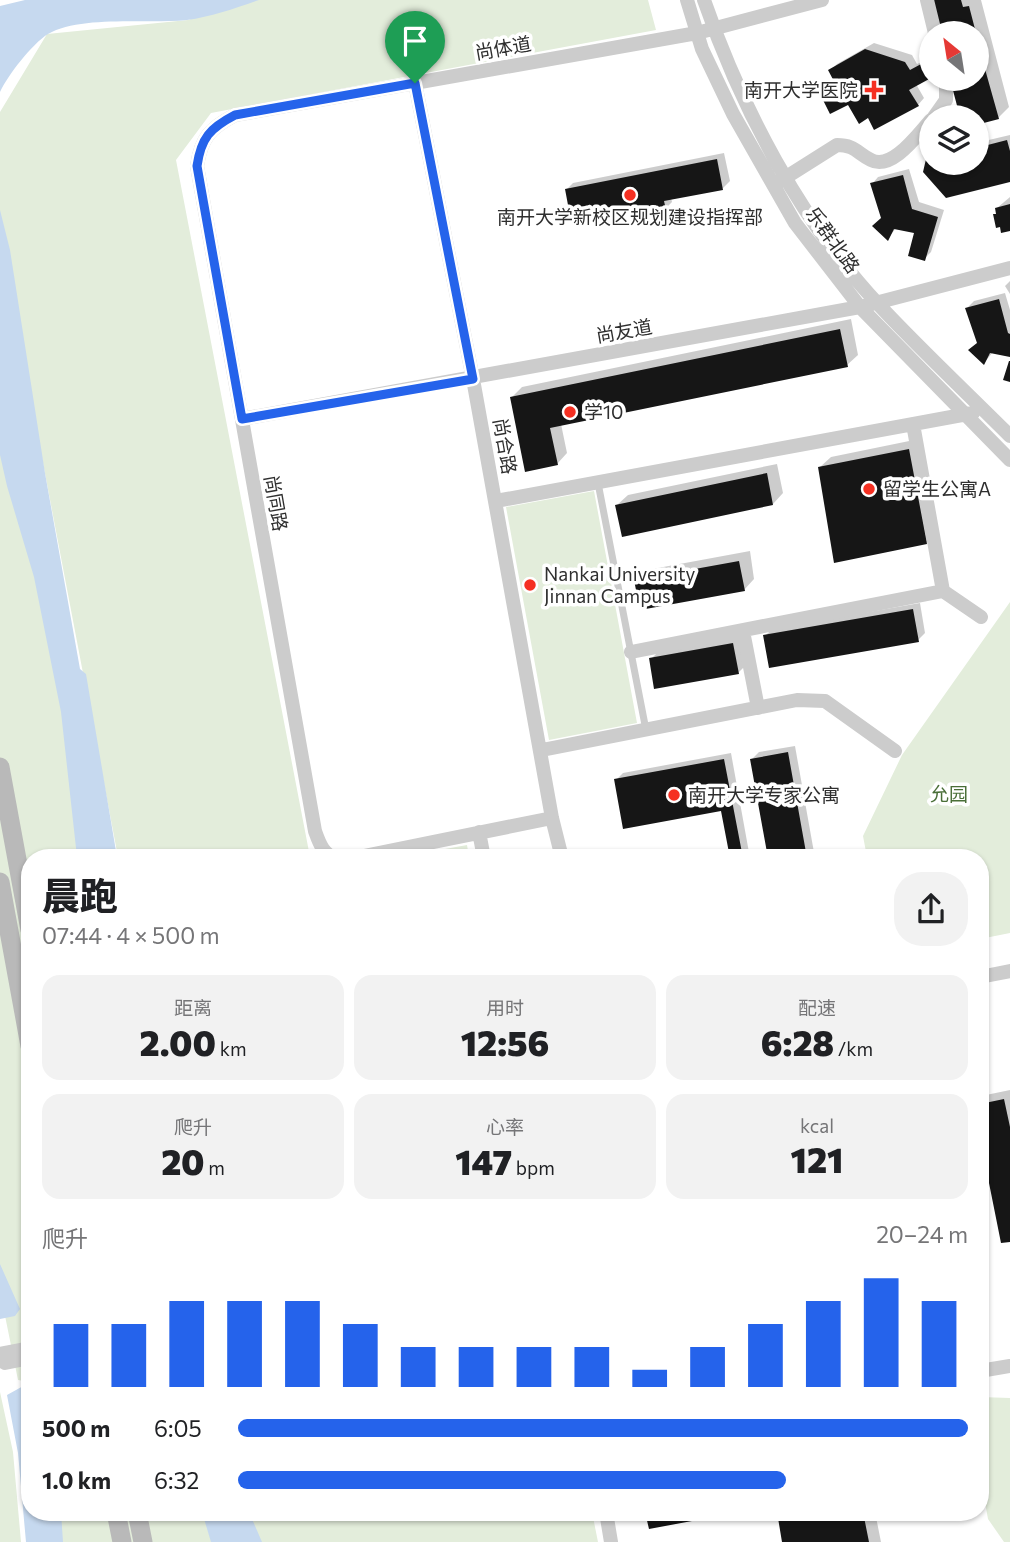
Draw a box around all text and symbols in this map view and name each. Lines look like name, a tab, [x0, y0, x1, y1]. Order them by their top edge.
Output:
pin	[385, 11, 445, 83]
north arrow	[919, 21, 989, 91]
map controls	[919, 21, 989, 175]
icon: arrive	[396, 22, 434, 60]
street label: 尚体道	[473, 31, 533, 64]
place label: 南开大学医院	[744, 78, 858, 101]
marker: 南开大学医院	[864, 80, 884, 100]
button: layers	[919, 105, 989, 175]
marker: 南开大学新校区规划建设指挥部	[622, 187, 638, 203]
street label: 乐群北路	[802, 202, 865, 277]
place label: 南开大学新校区规划建设指挥部	[497, 205, 763, 228]
street label: 尚友道	[594, 314, 654, 347]
place label: 学10	[584, 400, 624, 423]
marker: 学10	[562, 404, 578, 420]
street label: 尚合路	[489, 416, 522, 476]
street label: 尚同路	[260, 473, 293, 533]
place label: 留学生公寓A	[883, 477, 991, 500]
marker: 留学生公寓A	[861, 481, 877, 497]
place label: Nankai University Jinnan Campus	[544, 562, 696, 607]
marker: Nankai University Jinnan Campus	[522, 577, 538, 593]
park label: 允园	[930, 782, 968, 805]
place label: 南开大学专家公寓	[688, 783, 840, 806]
marker: 南开大学专家公寓	[666, 787, 682, 803]
text: 晨跑	[42, 871, 118, 918]
button: share	[894, 872, 968, 946]
text: 07:44 · 4 × 500 m	[42, 921, 220, 949]
text: 距离	[174, 996, 212, 1019]
text: 用时	[486, 996, 524, 1019]
text: 配速	[798, 996, 836, 1019]
text: 2.00	[139, 1020, 216, 1063]
text: 12:56	[461, 1020, 549, 1063]
text: 6:28	[761, 1020, 834, 1063]
text: km	[216, 1037, 247, 1060]
text: /km	[834, 1037, 873, 1060]
text: kcal	[800, 1114, 834, 1137]
text: 爬升	[174, 1115, 212, 1138]
text: 心率	[486, 1115, 524, 1138]
text: 121	[791, 1137, 843, 1180]
text: 20	[161, 1139, 205, 1182]
text: 147	[455, 1139, 512, 1182]
text: m	[205, 1156, 225, 1179]
text: bpm	[512, 1156, 555, 1179]
text: 20–24 m	[876, 1220, 968, 1248]
text: 爬升	[42, 1224, 88, 1252]
text: 500 m	[42, 1414, 110, 1442]
text: 6:05	[154, 1414, 202, 1442]
text: 1.0 km	[42, 1466, 111, 1494]
text: 6:32	[154, 1466, 199, 1494]

